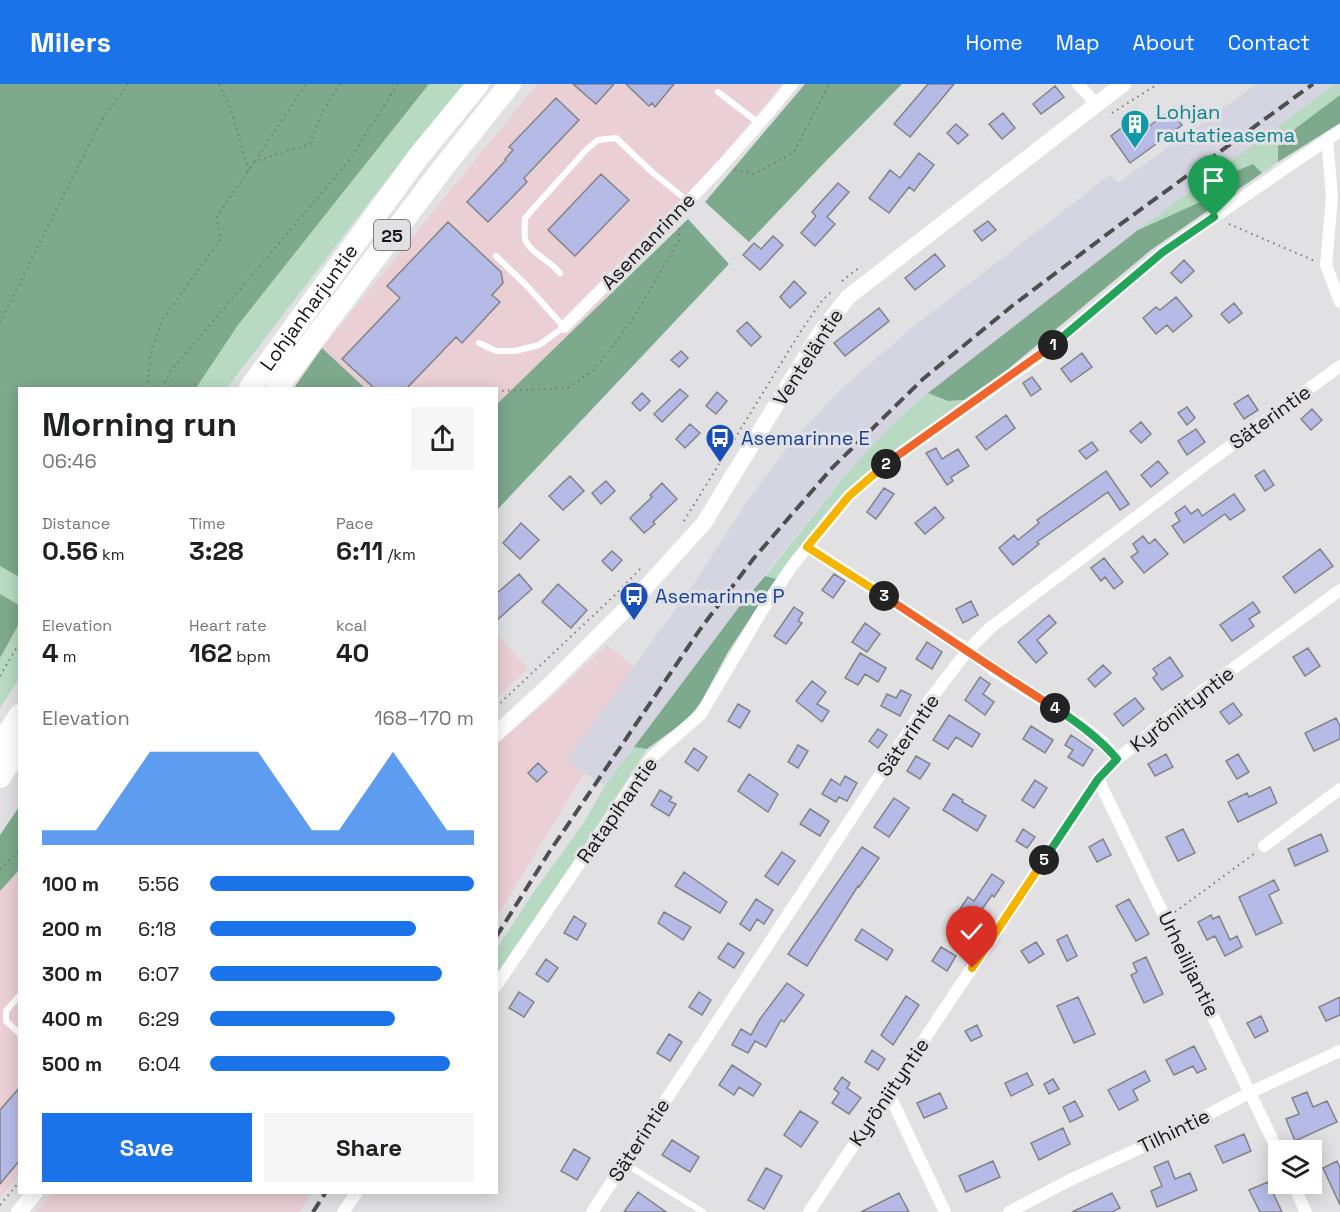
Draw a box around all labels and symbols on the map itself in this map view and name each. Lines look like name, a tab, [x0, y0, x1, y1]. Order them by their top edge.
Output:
place label: Lohjan rautatieasema	[1156, 99, 1295, 148]
building icon: Lohjan rautatieasema	[1119, 108, 1151, 150]
pin	[1188, 155, 1239, 217]
street label: Asemanrinne	[595, 187, 701, 295]
road number: 25	[374, 220, 410, 250]
street label: Lohjanharjuntie	[254, 239, 364, 376]
street label: Venteläntie	[767, 304, 849, 410]
pin: 1	[1038, 330, 1068, 360]
street label: Säterintie	[1224, 379, 1316, 455]
bus stop icon: Asemarinne E	[704, 422, 736, 464]
place label: Asemarinne E	[741, 425, 870, 451]
pin: 2	[871, 449, 901, 479]
bus stop icon: Asemarinne P	[618, 580, 650, 622]
pin: 3	[869, 581, 899, 611]
place label: Asemarinne P	[655, 583, 785, 609]
street label: Kyröniityntie	[1125, 660, 1239, 758]
street label: Säterintie	[871, 689, 945, 781]
pin: 4	[1040, 693, 1070, 723]
street label: Ratapihantie	[571, 752, 663, 868]
pin: 5	[1029, 845, 1059, 875]
pin	[946, 906, 997, 968]
street label: Urheilijantie	[1152, 907, 1226, 1021]
street label: Kyröniityntie	[843, 1033, 935, 1151]
street label: Säterintie	[602, 1093, 676, 1187]
street label: Tilhintie	[1134, 1103, 1214, 1159]

